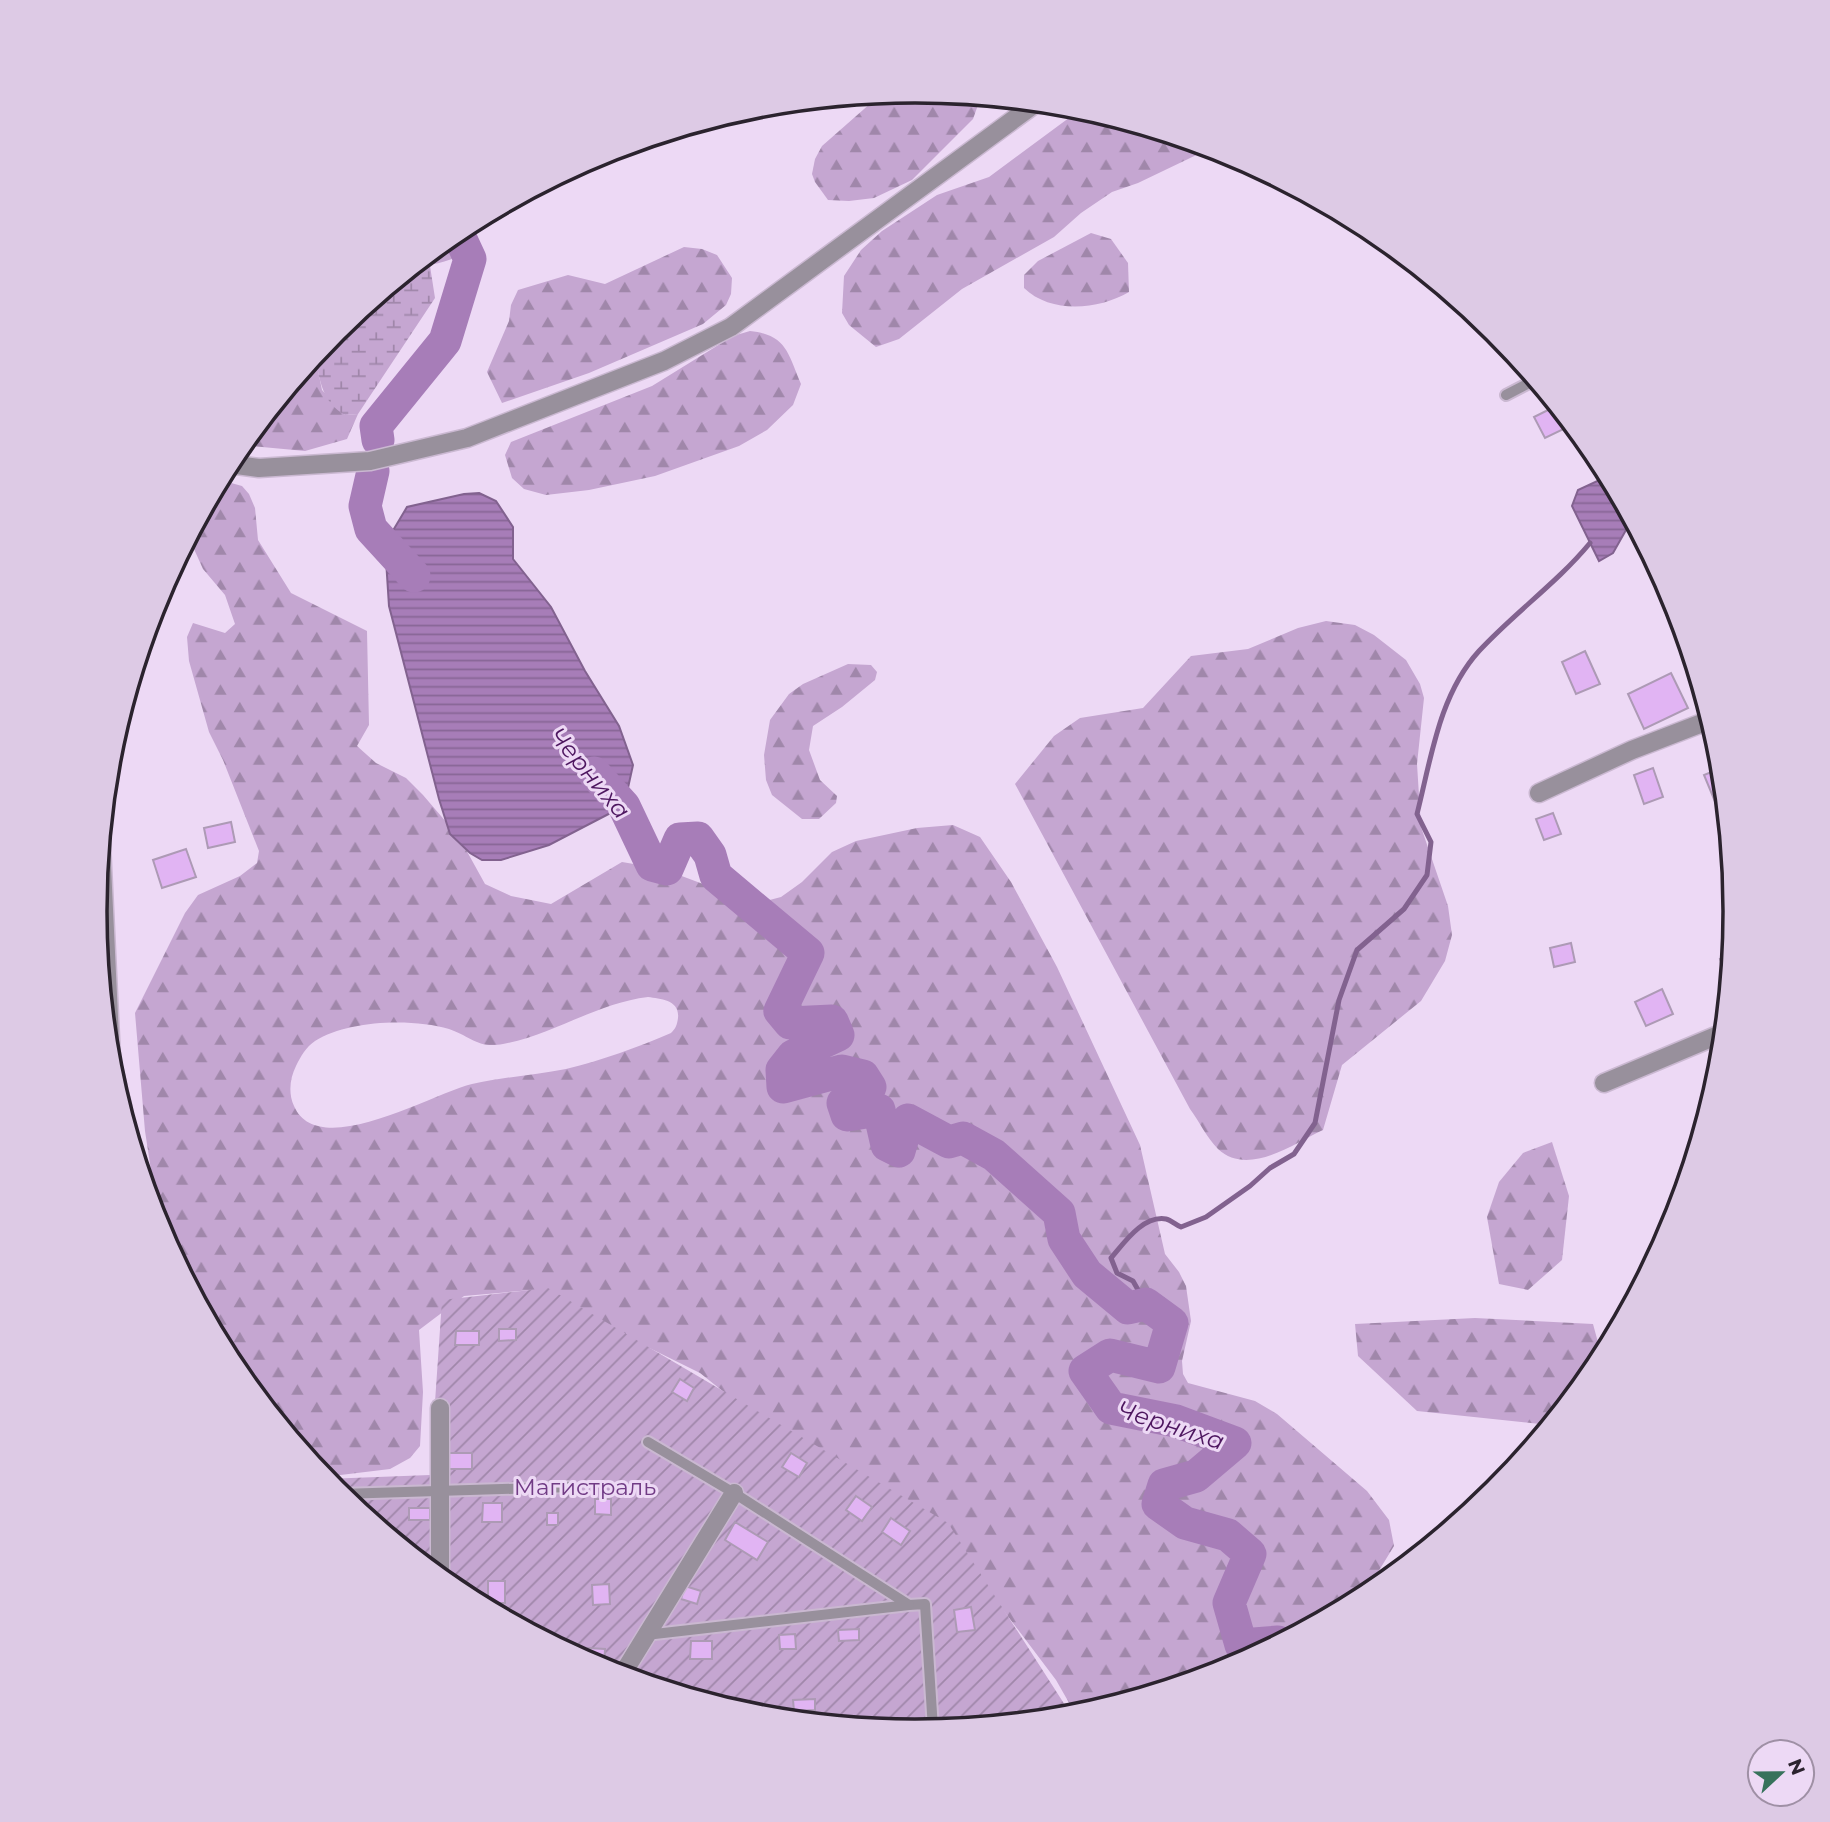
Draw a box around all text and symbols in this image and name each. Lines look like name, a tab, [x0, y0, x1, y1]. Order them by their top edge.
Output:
water label: Черниха	[543, 721, 637, 825]
water label: Черниха	[1114, 1394, 1228, 1456]
park label: Магистраль	[514, 1473, 656, 1501]
north arrow	[1746, 1738, 1816, 1808]
text: N	[1783, 1755, 1810, 1778]

